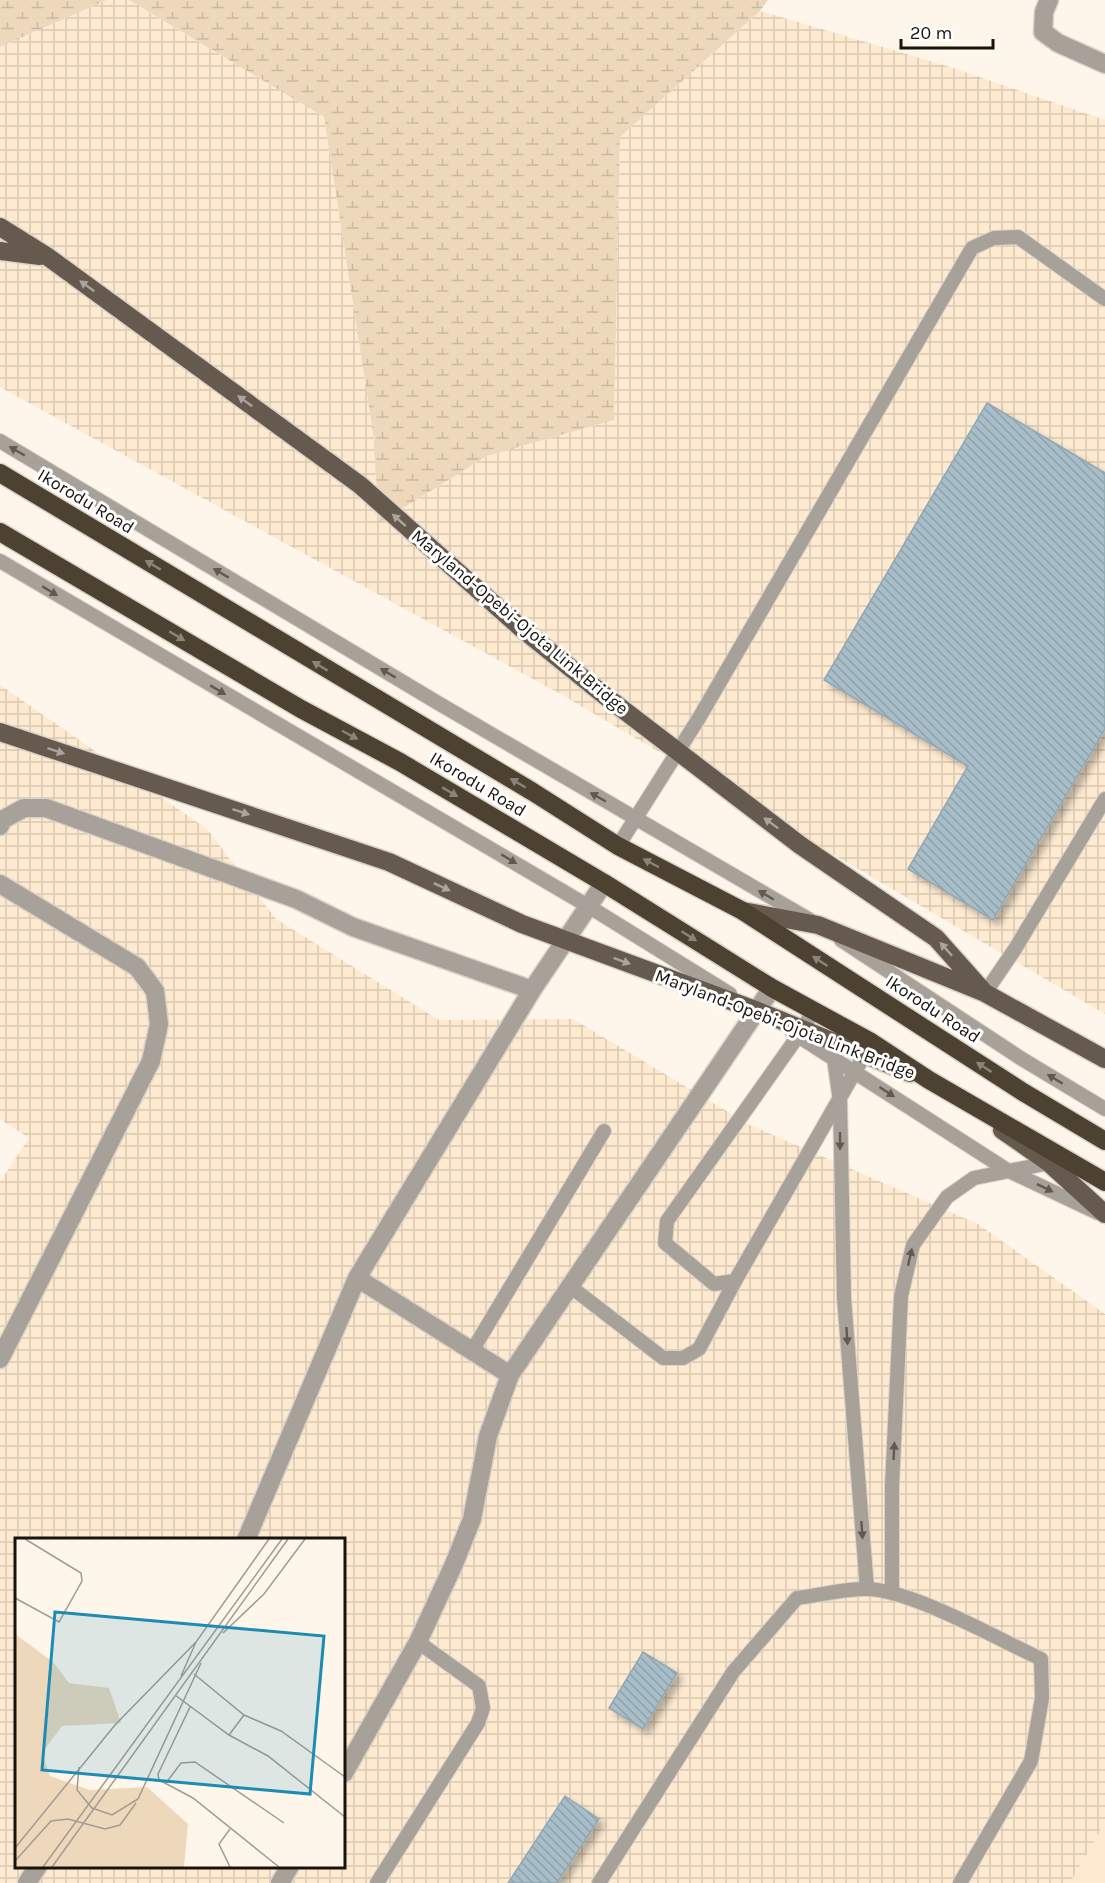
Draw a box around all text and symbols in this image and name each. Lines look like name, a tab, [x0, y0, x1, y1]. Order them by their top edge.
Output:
scale bar	[901, 12, 992, 50]
text: 20 m	[910, 22, 952, 44]
one-way arrow	[80, 280, 96, 292]
one-way arrow	[237, 395, 253, 407]
one-way arrow	[9, 446, 25, 457]
street label: Ikorodu Road	[34, 464, 138, 538]
one-way arrow	[392, 514, 407, 527]
street label: Maryland-Opebi-Ojota Link Bridge	[407, 525, 633, 719]
one-way arrow	[145, 560, 161, 571]
one-way arrow	[213, 567, 229, 578]
one-way arrow	[42, 585, 58, 596]
one-way arrow	[169, 631, 186, 641]
one-way arrow	[311, 661, 328, 671]
one-way arrow	[380, 668, 396, 679]
one-way arrow	[210, 684, 226, 695]
one-way arrow	[342, 730, 359, 740]
one-way arrow	[47, 747, 65, 756]
street label: Ikorodu Road	[426, 747, 530, 821]
one-way arrow	[509, 778, 526, 788]
one-way arrow	[442, 786, 458, 797]
one-way arrow	[590, 792, 606, 803]
one-way arrow	[232, 808, 250, 818]
one-way arrow	[763, 816, 779, 829]
one-way arrow	[501, 854, 517, 865]
one-way arrow	[642, 859, 660, 869]
one-way arrow	[434, 882, 451, 891]
one-way arrow	[757, 890, 774, 900]
one-way arrow	[681, 931, 697, 942]
one-way arrow	[940, 942, 953, 957]
one-way arrow	[812, 955, 828, 967]
one-way arrow	[613, 957, 631, 967]
street label: Maryland-Opebi-Ojota Link Bridge	[652, 964, 918, 1084]
street label: Ikorodu Road	[881, 970, 985, 1048]
one-way arrow	[975, 1061, 992, 1072]
one-way arrow	[1047, 1073, 1063, 1084]
one-way arrow	[879, 1086, 895, 1097]
one-way arrow	[835, 1131, 845, 1150]
one-way arrow	[1036, 1183, 1053, 1192]
one-way arrow	[906, 1248, 916, 1266]
one-way arrow	[842, 1326, 852, 1345]
one-way arrow	[889, 1441, 898, 1460]
one-way arrow	[857, 1521, 867, 1540]
inset map	[15, 1538, 345, 1868]

